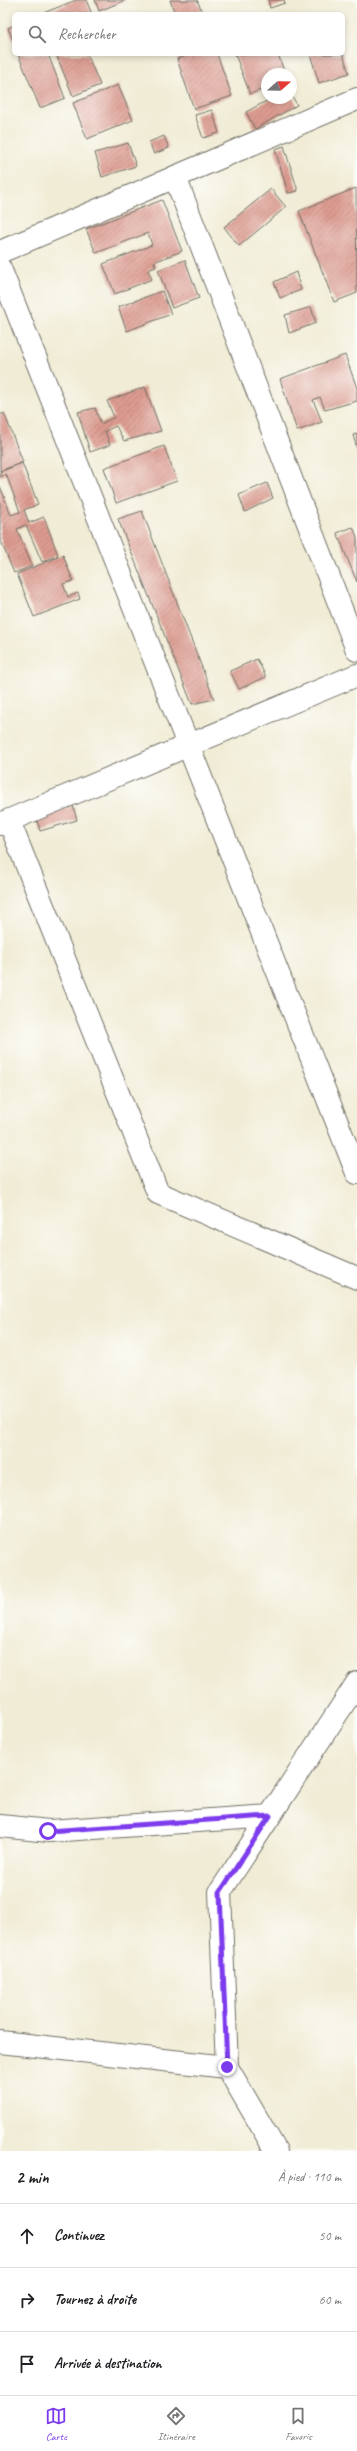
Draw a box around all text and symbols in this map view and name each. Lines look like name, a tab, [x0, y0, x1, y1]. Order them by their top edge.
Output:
search box	[12, 12, 345, 56]
icon: search	[26, 23, 48, 45]
text: Rechercher	[58, 25, 116, 44]
north arrow	[261, 68, 297, 104]
route start	[39, 1822, 57, 1840]
route end	[218, 2058, 236, 2076]
text: 2 min	[16, 2167, 49, 2188]
text: À pied · 110 m	[278, 2169, 341, 2185]
icon: ahead	[16, 2225, 38, 2247]
text: Continuez	[54, 2226, 104, 2245]
text: 50 m	[319, 2228, 341, 2244]
icon: right	[16, 2289, 38, 2311]
text: Tournez à droite	[54, 2290, 136, 2309]
text: 60 m	[319, 2292, 341, 2308]
icon: arrive	[16, 2353, 38, 2375]
text: Arrivée à destination	[54, 2354, 162, 2373]
tab: Carte	[45, 2405, 67, 2443]
tab: Itinéraire	[158, 2405, 195, 2443]
tab: Favoris	[285, 2405, 312, 2443]

